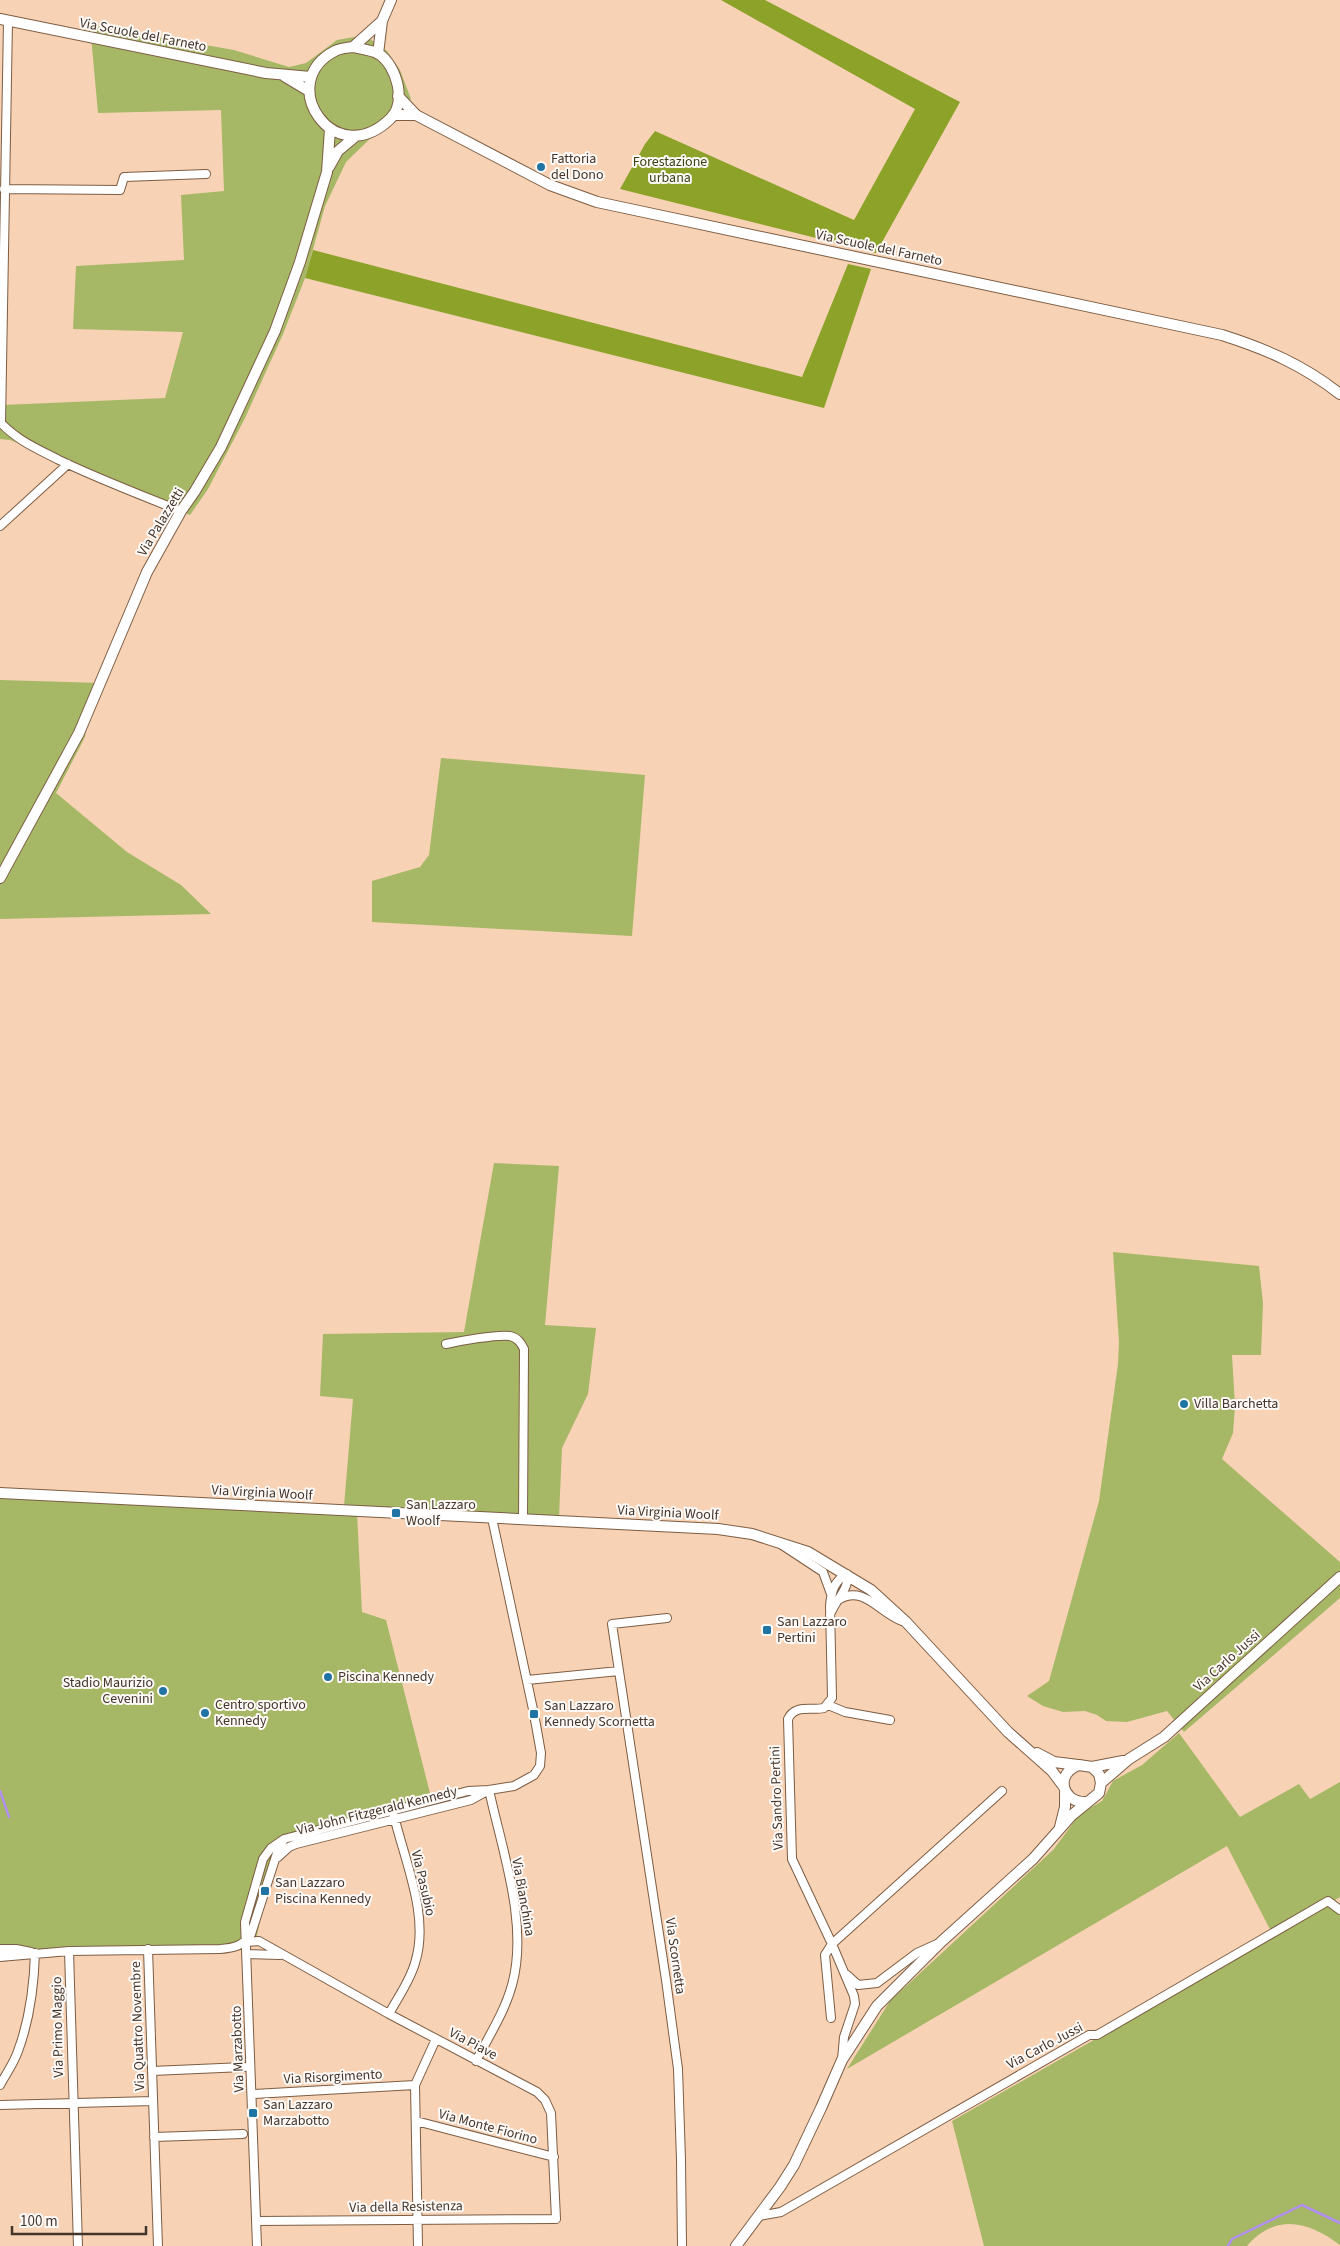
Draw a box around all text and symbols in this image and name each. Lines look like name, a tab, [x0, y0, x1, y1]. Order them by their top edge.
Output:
street label: Via Scuole del Farneto	[78, 13, 208, 57]
place label: Fattoria del Dono	[551, 149, 604, 185]
park label: Forestazione urbana	[633, 152, 707, 188]
marker: Fattoria del Dono	[535, 161, 547, 173]
street label: Via Scuole del Farneto	[814, 225, 944, 271]
street label: Via Palazzetti	[133, 484, 189, 560]
place label: Villa Barchetta	[1194, 1394, 1278, 1414]
marker: Villa Barchetta	[1178, 1398, 1190, 1410]
street label: Via Virginia Woolf	[211, 1480, 314, 1506]
place label: San Lazzaro Woolf	[406, 1495, 476, 1531]
street label: Via Virginia Woolf	[617, 1500, 720, 1526]
marker: San Lazzaro Woolf	[390, 1507, 402, 1519]
place label: San Lazzaro Pertini	[777, 1612, 847, 1648]
marker: San Lazzaro Pertini	[761, 1624, 773, 1636]
street label: Via Carlo Jussi	[1189, 1626, 1265, 1696]
place label: Piscina Kennedy	[338, 1667, 435, 1687]
marker: Piscina Kennedy	[322, 1671, 334, 1683]
place label: Stadio Maurizio Cevenini	[63, 1673, 153, 1709]
marker: Stadio Maurizio Cevenini	[157, 1685, 169, 1697]
place label: Centro sportivo Kennedy	[215, 1695, 306, 1731]
place label: San Lazzaro Kennedy Scornetta	[544, 1696, 655, 1732]
marker: Centro sportivo Kennedy	[199, 1707, 211, 1719]
marker: San Lazzaro Kennedy Scornetta	[528, 1708, 540, 1720]
street label: Via Sandro Pertini	[765, 1746, 789, 1850]
street label: Via John Fitzgerald Kennedy	[295, 1781, 460, 1841]
street label: Via Pasubio	[406, 1848, 440, 1918]
street label: Via Bianchina	[506, 1856, 540, 1938]
place label: San Lazzaro Piscina Kennedy	[275, 1873, 372, 1909]
marker: San Lazzaro Piscina Kennedy	[259, 1885, 271, 1897]
street label: Via Scornetta	[660, 1917, 690, 1995]
street label: Via Quattro Novembre	[126, 1961, 150, 2091]
street label: Via Primo Maggio	[47, 1976, 69, 2078]
street label: Via Marzabotto	[226, 2005, 250, 2093]
street label: Via Carlo Jussi	[1003, 2017, 1087, 2075]
street label: Via Piave	[445, 2023, 501, 2065]
street label: Via Risorgimento	[283, 2064, 383, 2090]
place label: San Lazzaro Marzabotto	[263, 2095, 333, 2131]
street label: Via Monte Fiorino	[436, 2104, 540, 2150]
marker: San Lazzaro Marzabotto	[247, 2107, 259, 2119]
street label: Via della Resistenza	[349, 2196, 463, 2218]
scale bar	[12, 2204, 146, 2236]
text: 100 m	[20, 2211, 58, 2232]

